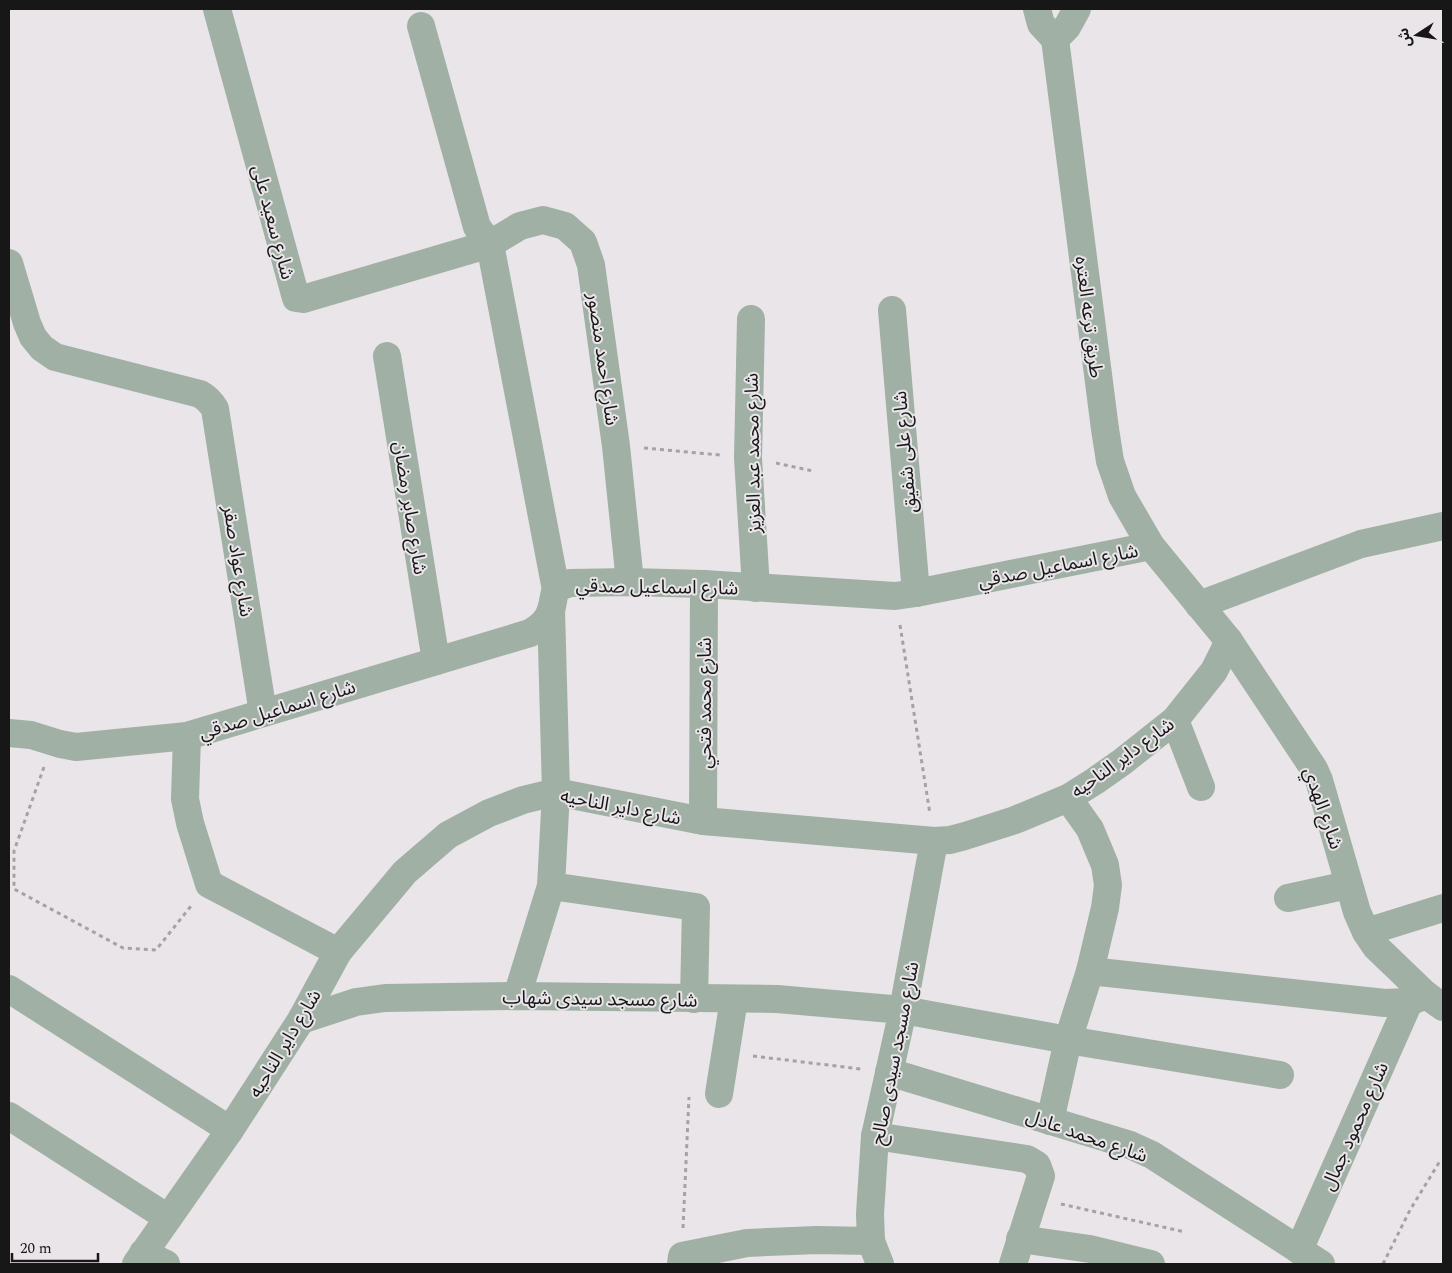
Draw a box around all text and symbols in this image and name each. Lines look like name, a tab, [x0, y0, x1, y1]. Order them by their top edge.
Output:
north arrow	[1392, 10, 1442, 60]
text: ش	[1393, 26, 1417, 49]
street label: شارع سعيد على	[243, 162, 302, 283]
street label: طريق ترعه العتره	[1067, 254, 1110, 380]
street label: شارع احمد منصور	[579, 290, 626, 427]
street label: شارع محمد عبد العزيز	[738, 373, 769, 534]
street label: شارع على شفيق	[886, 390, 925, 514]
street label: شارع صابر رمضان	[385, 439, 434, 577]
street label: شارع عواد صقر	[214, 502, 261, 619]
street label: شارع اسماعيل صدقي	[976, 537, 1141, 596]
street label: شارع اسماعيل صدقي	[575, 572, 739, 603]
street label: شارع محمد فتحي	[691, 637, 720, 769]
street label: شارع اسماعيل صدقي	[195, 673, 359, 748]
street label: شارع داير الناحيه	[1065, 711, 1181, 806]
street label: شارع الهدي	[1295, 763, 1350, 854]
street label: شارع داير الناحيه	[558, 782, 684, 833]
street label: شارع مسجد سيدى صالح	[863, 959, 927, 1147]
street label: شارع مسجد سيدى شهاب	[502, 983, 698, 1016]
street label: شارع داير الناحيه	[241, 984, 329, 1104]
street label: شارع محمود جمال	[1314, 1057, 1397, 1196]
street label: شارع محمد عادل	[1022, 1102, 1151, 1171]
scale bar	[12, 1230, 99, 1262]
text: 20 m	[20, 1237, 52, 1260]

